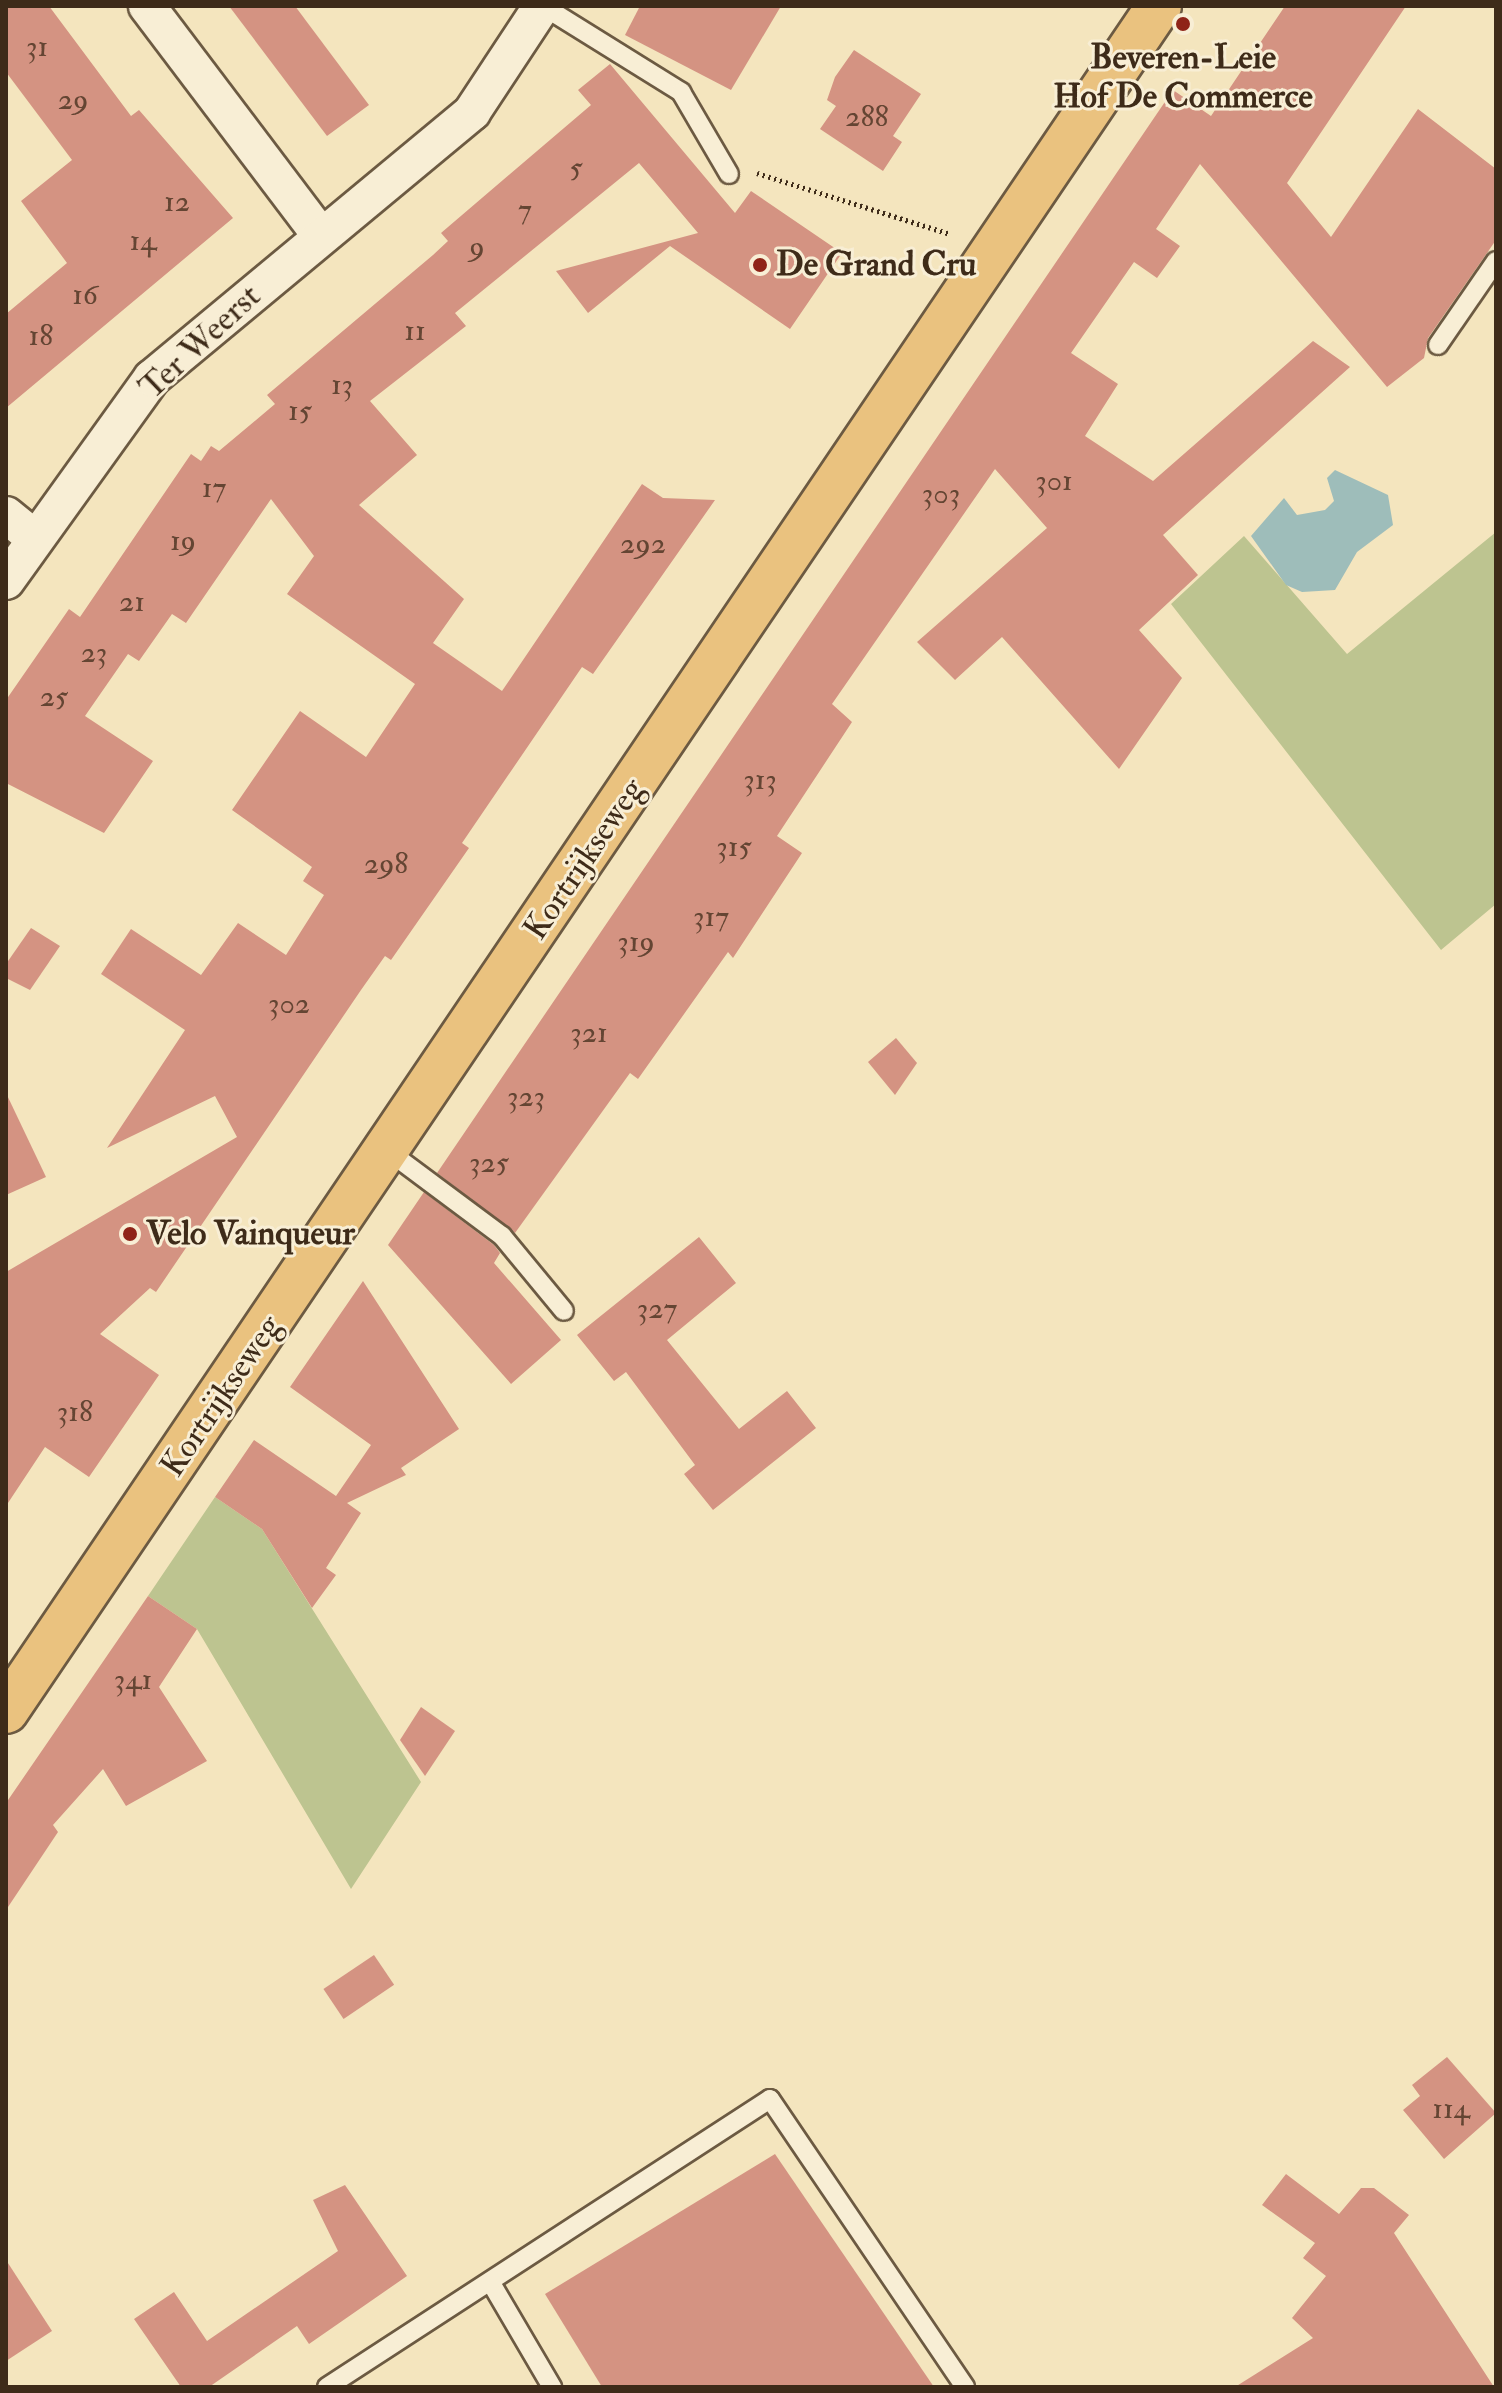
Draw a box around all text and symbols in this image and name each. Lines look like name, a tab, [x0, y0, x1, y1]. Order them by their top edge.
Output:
marker: Beveren-Leie Hof De Commerce	[1174, 15, 1192, 33]
house number: 31	[26, 29, 48, 65]
place label: Beveren-Leie Hof De Commerce	[1053, 37, 1313, 116]
house number: 29	[58, 82, 88, 118]
house number: 288	[845, 99, 889, 135]
house number: 5	[569, 150, 583, 186]
house number: 12	[164, 184, 190, 220]
house number: 7	[518, 192, 532, 228]
house number: 14	[130, 223, 156, 259]
house number: 9	[469, 229, 485, 265]
place label: De Grand Cru	[776, 245, 976, 285]
marker: De Grand Cru	[751, 256, 769, 274]
street label: Ter Weerst	[131, 276, 269, 408]
house number: 16	[72, 277, 98, 313]
house number: 11	[404, 313, 426, 349]
house number: 18	[29, 318, 53, 354]
house number: 13	[331, 367, 353, 403]
house number: 15	[288, 393, 312, 429]
house number: 301	[1035, 463, 1073, 499]
house number: 17	[202, 470, 226, 506]
house number: 303	[922, 476, 960, 512]
house number: 19	[170, 523, 196, 559]
house number: 292	[620, 526, 666, 562]
house number: 21	[119, 584, 145, 620]
house number: 23	[81, 635, 107, 671]
house number: 25	[40, 679, 68, 715]
house number: 313	[743, 762, 777, 798]
street label: Kortrijkseweg	[515, 770, 653, 948]
house number: 315	[716, 829, 752, 865]
house number: 298	[364, 846, 408, 882]
house number: 317	[693, 899, 729, 935]
house number: 319	[617, 924, 655, 960]
house number: 302	[268, 986, 310, 1022]
house number: 321	[570, 1015, 608, 1051]
house number: 323	[507, 1079, 545, 1115]
house number: 325	[469, 1145, 509, 1181]
place label: Velo Vainqueur	[146, 1214, 355, 1254]
marker: Velo Vainqueur	[121, 1225, 139, 1243]
house number: 327	[637, 1291, 677, 1327]
street label: Kortrijkseweg	[152, 1307, 290, 1485]
house number: 318	[57, 1394, 93, 1430]
house number: 341	[114, 1662, 152, 1698]
house number: 114	[1432, 2091, 1470, 2127]

